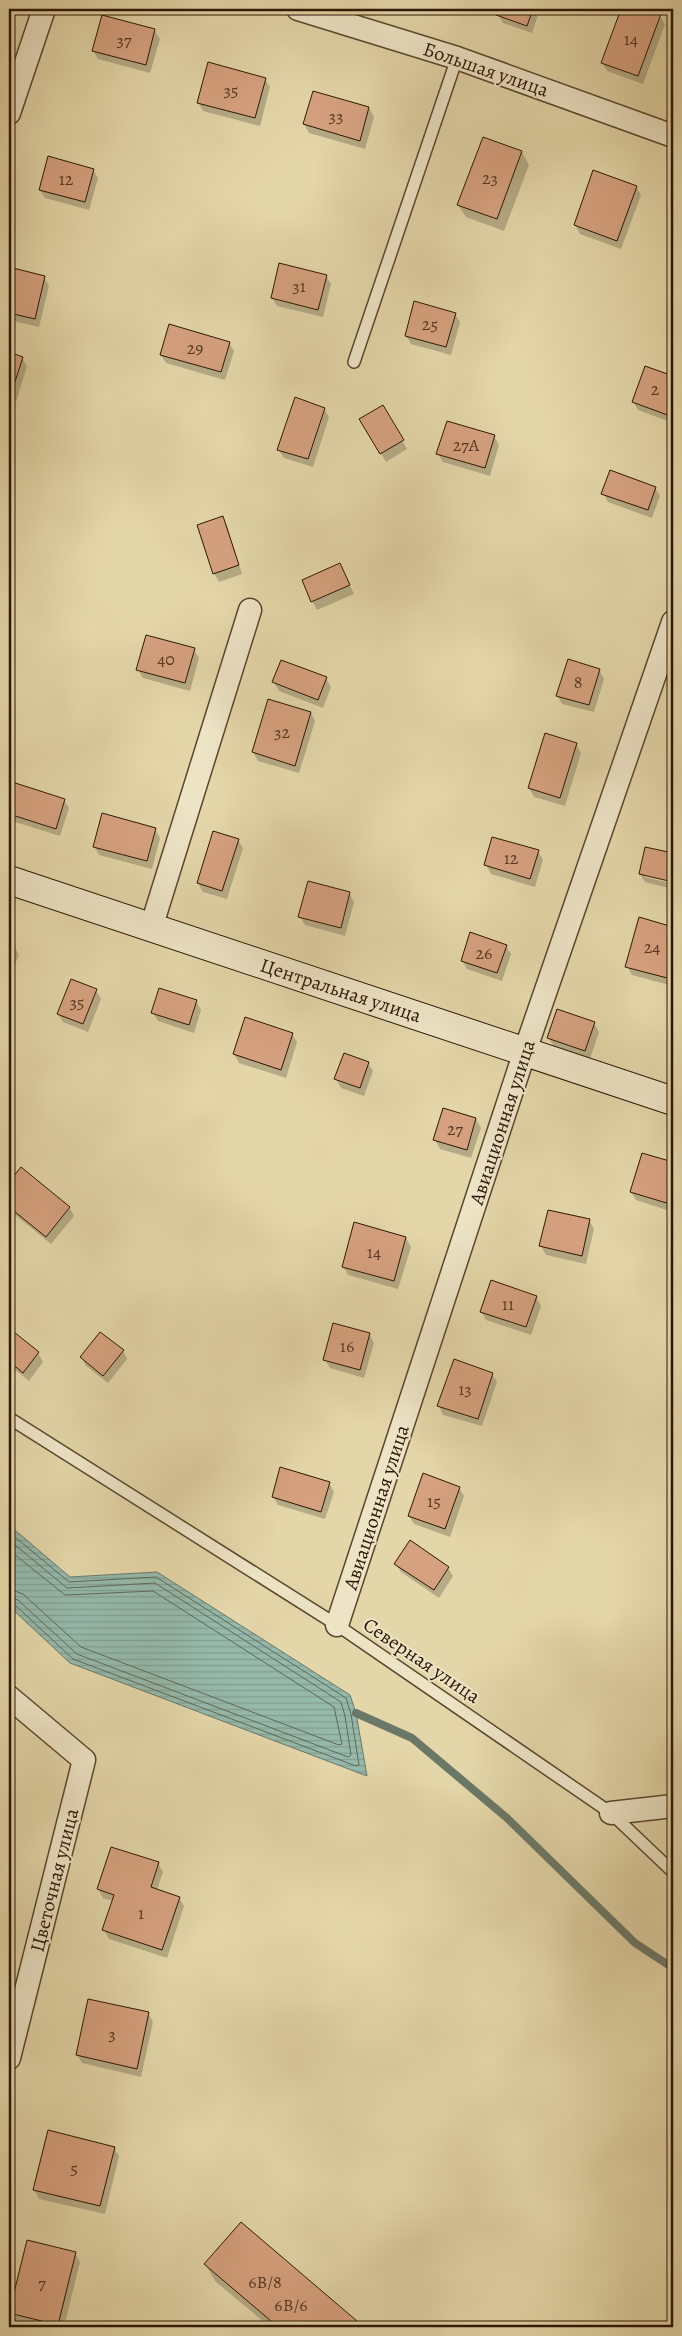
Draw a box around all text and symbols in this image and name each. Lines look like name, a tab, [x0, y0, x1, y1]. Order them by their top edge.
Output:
house number: 14	[624, 27, 638, 51]
house number: 37	[116, 28, 132, 52]
street label: Большая улица	[420, 35, 553, 104]
house number: 35	[223, 78, 239, 102]
house number: 33	[329, 104, 343, 128]
house number: 23	[482, 166, 498, 190]
house number: 12	[59, 167, 74, 191]
house number: 31	[292, 274, 306, 298]
house number: 25	[422, 312, 438, 336]
house number: 29	[187, 336, 203, 360]
house number: 2	[651, 377, 660, 401]
house number: 27А	[453, 433, 480, 457]
house number: 40	[157, 647, 175, 671]
house number: 8	[574, 670, 582, 694]
house number: 32	[274, 720, 290, 744]
house number: 12	[504, 846, 519, 870]
house number: 24	[644, 935, 660, 959]
house number: 26	[476, 941, 492, 965]
street label: Центральная улица	[257, 952, 426, 1029]
house number: 35	[69, 990, 85, 1014]
street label: Авиационная улица	[463, 1036, 542, 1209]
house number: 27	[447, 1117, 463, 1141]
house number: 14	[367, 1240, 381, 1264]
house number: 11	[502, 1292, 514, 1316]
house number: 16	[340, 1334, 354, 1358]
house number: 13	[458, 1377, 472, 1401]
street label: Авиационная улица	[337, 1421, 416, 1594]
house number: 15	[427, 1489, 441, 1513]
street label: Северная улица	[358, 1611, 486, 1710]
street label: Цветочная улица	[24, 1805, 86, 1955]
house number: 1	[138, 1901, 144, 1925]
house number: 3	[108, 2022, 116, 2046]
house number: 5	[70, 2156, 78, 2180]
house number: 6В/8	[248, 2270, 282, 2294]
house number: 7	[38, 2271, 46, 2295]
house number: 6В/6	[274, 2293, 308, 2317]

